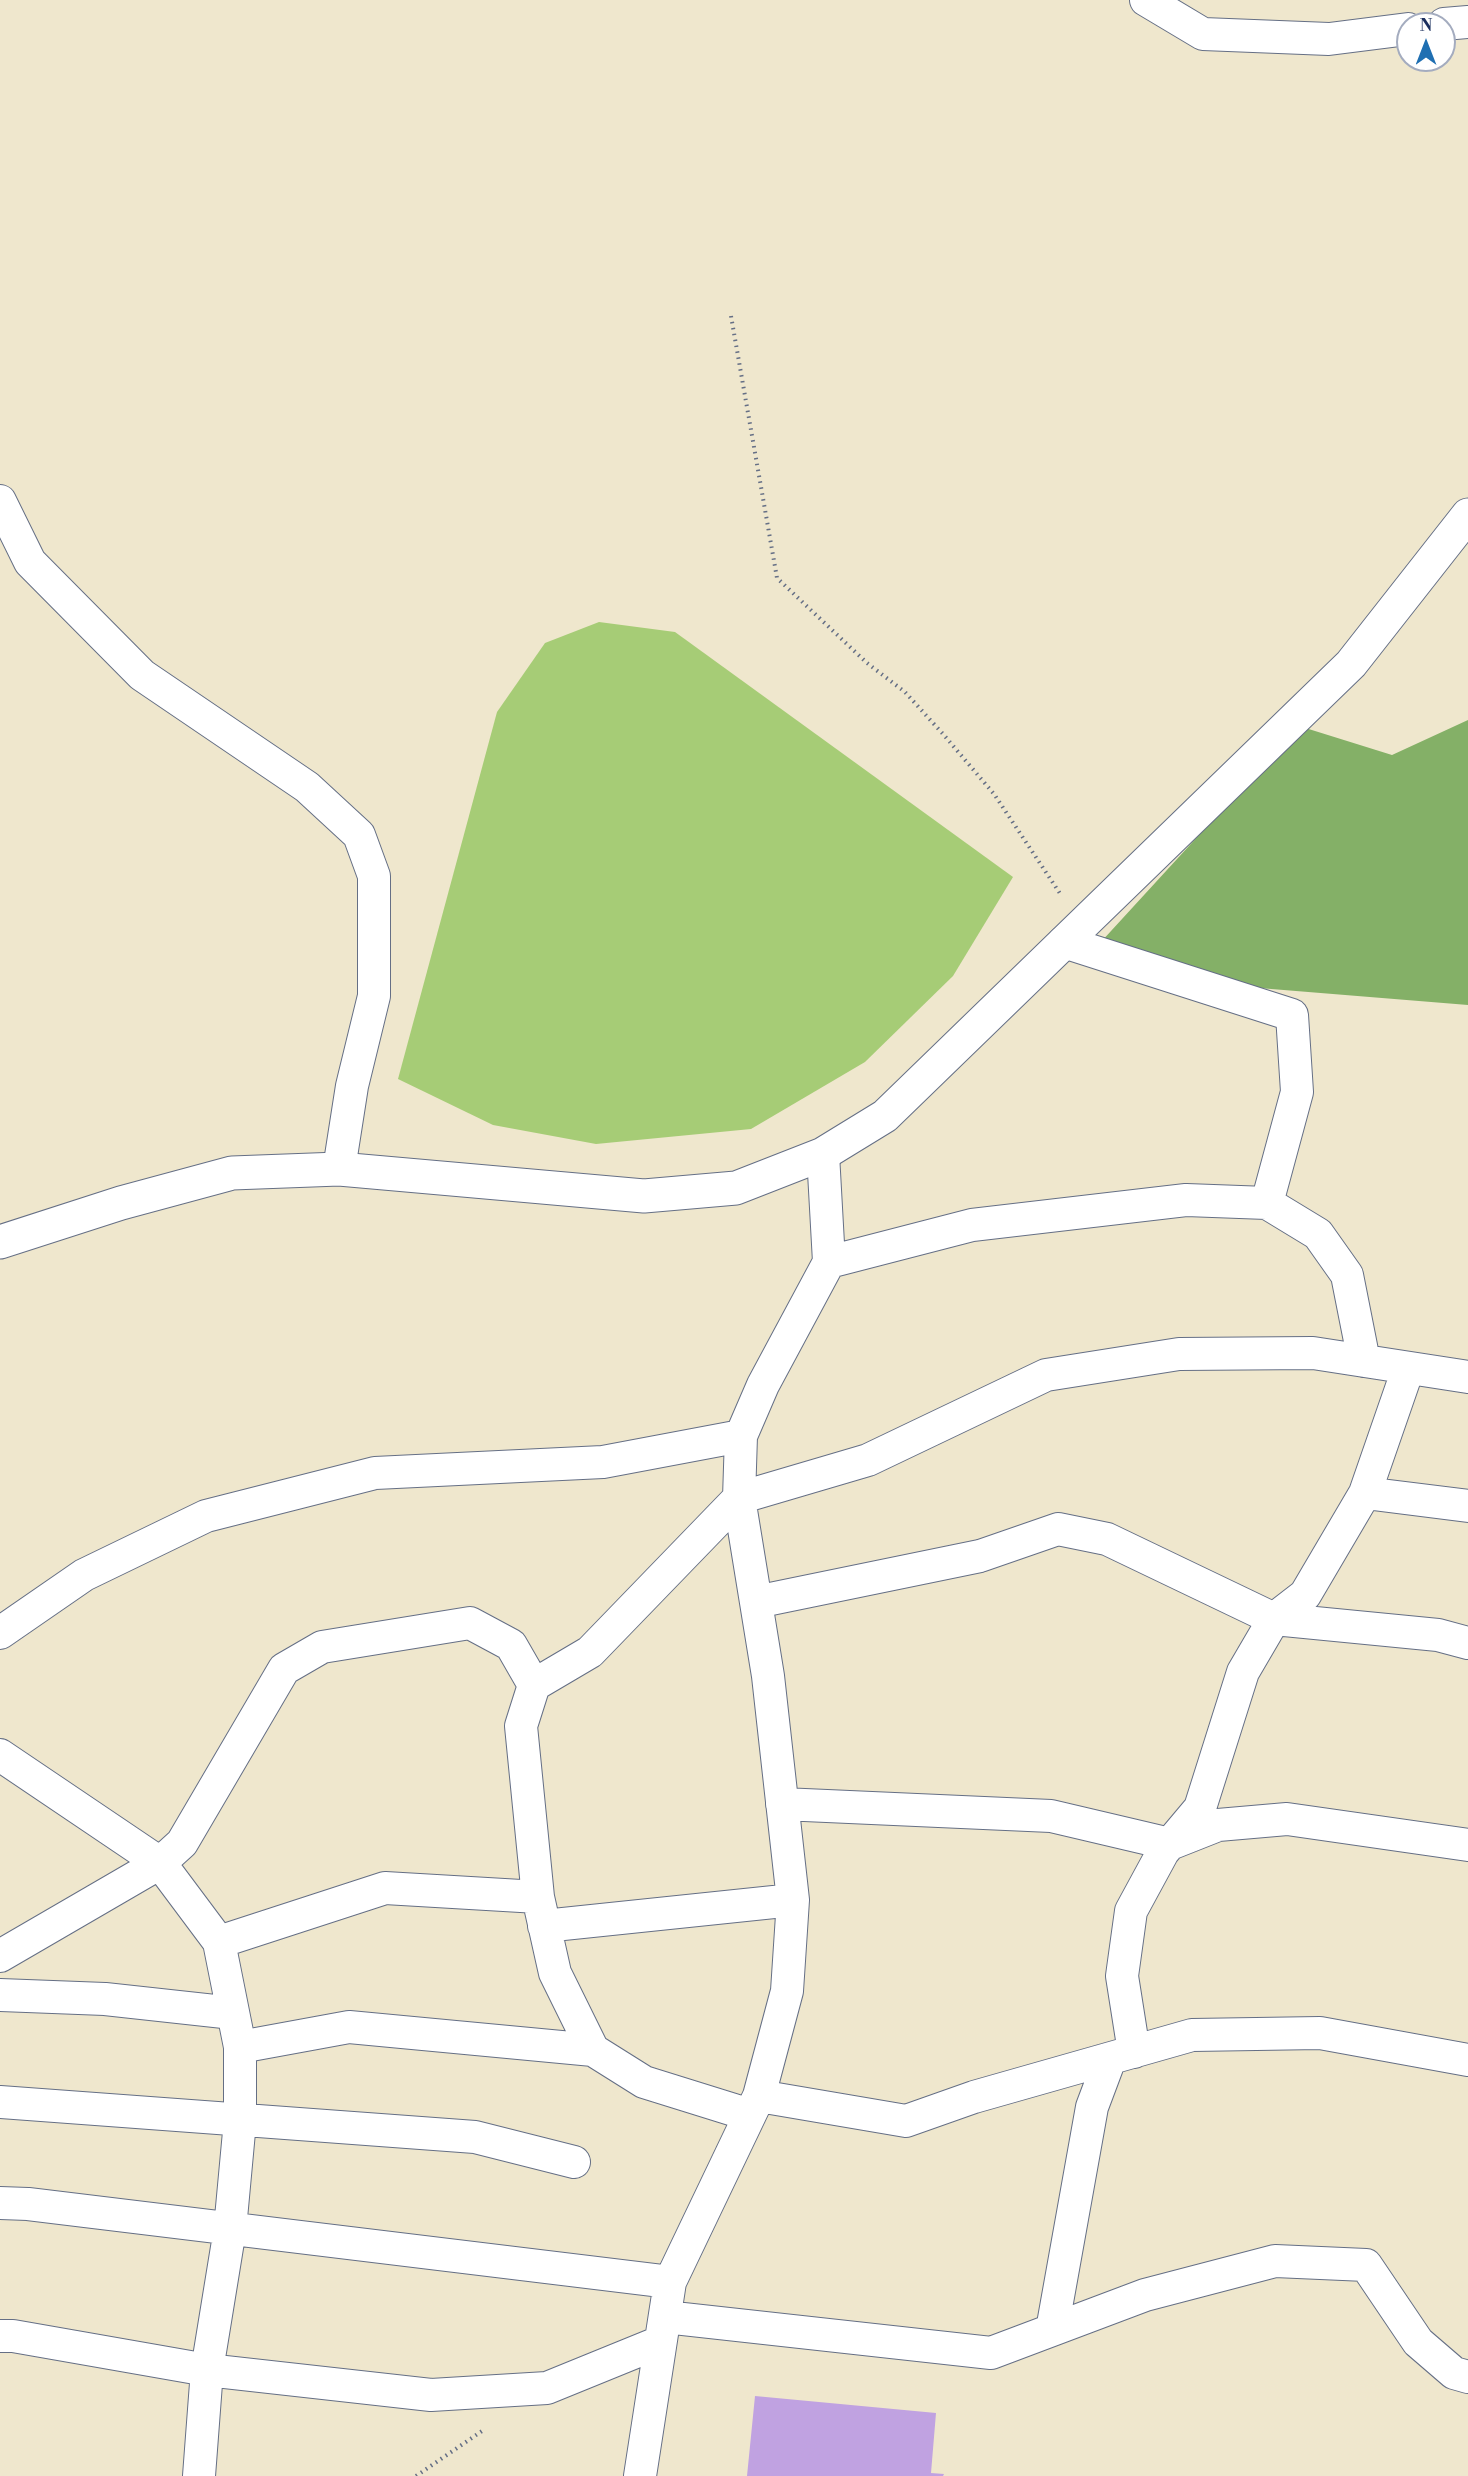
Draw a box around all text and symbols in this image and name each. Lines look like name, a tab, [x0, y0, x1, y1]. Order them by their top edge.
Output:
north arrow	[1396, 12, 1456, 72]
text: N	[1420, 16, 1432, 36]

